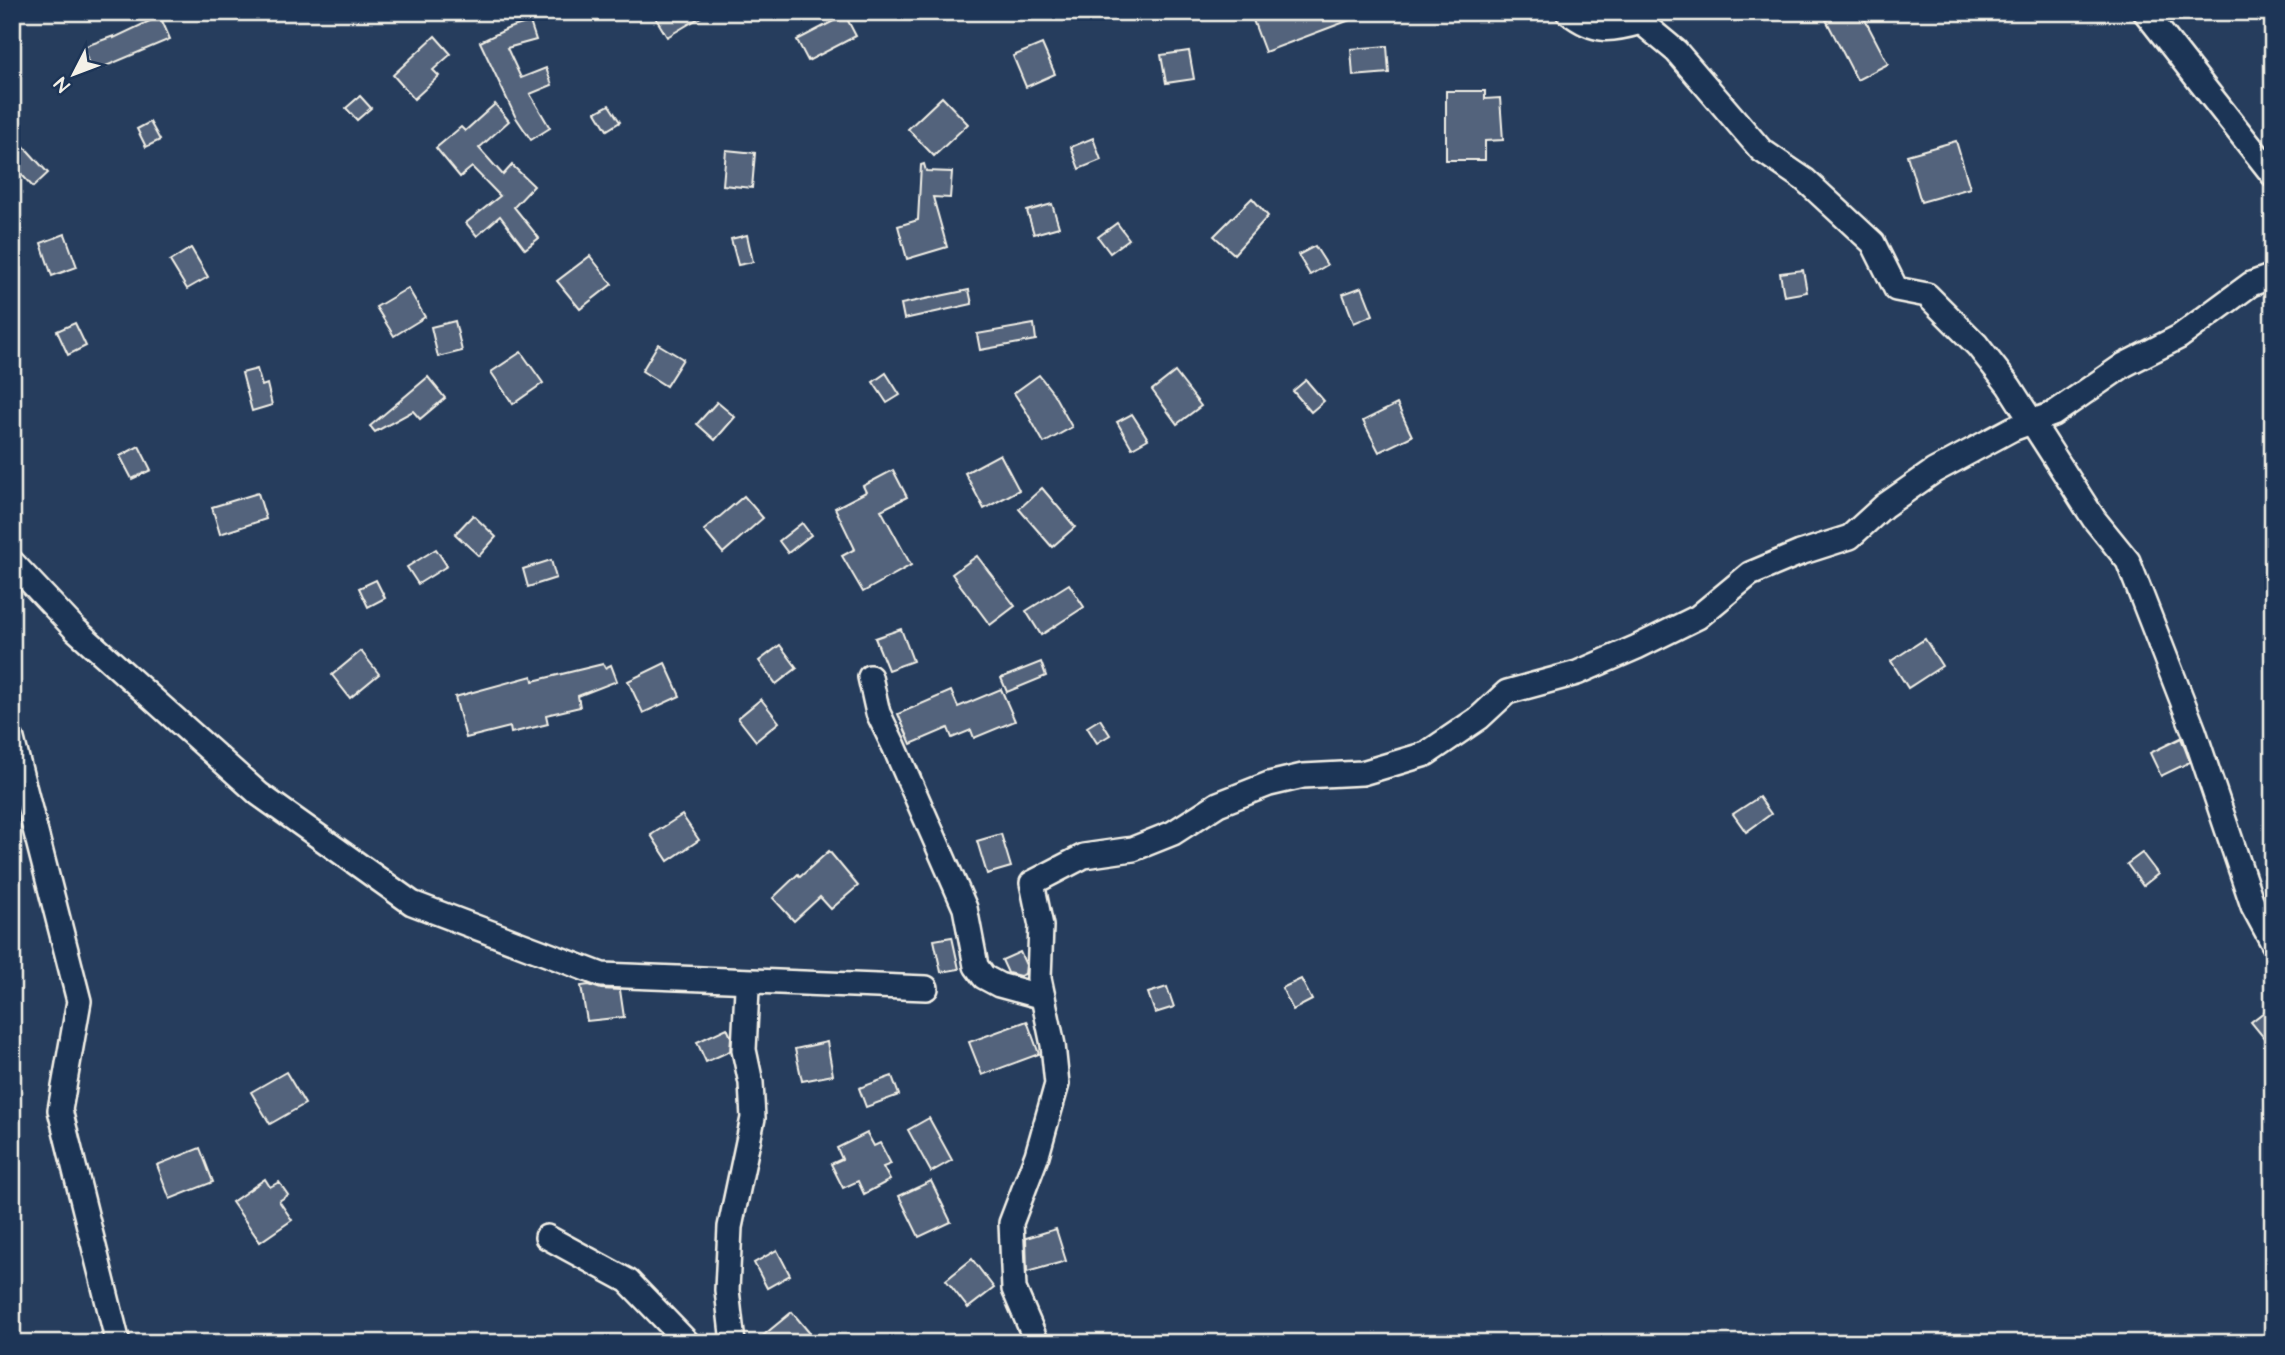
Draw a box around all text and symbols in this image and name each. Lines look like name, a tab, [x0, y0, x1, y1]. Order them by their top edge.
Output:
north arrow	[38, 38, 108, 108]
text: N	[48, 71, 77, 98]

